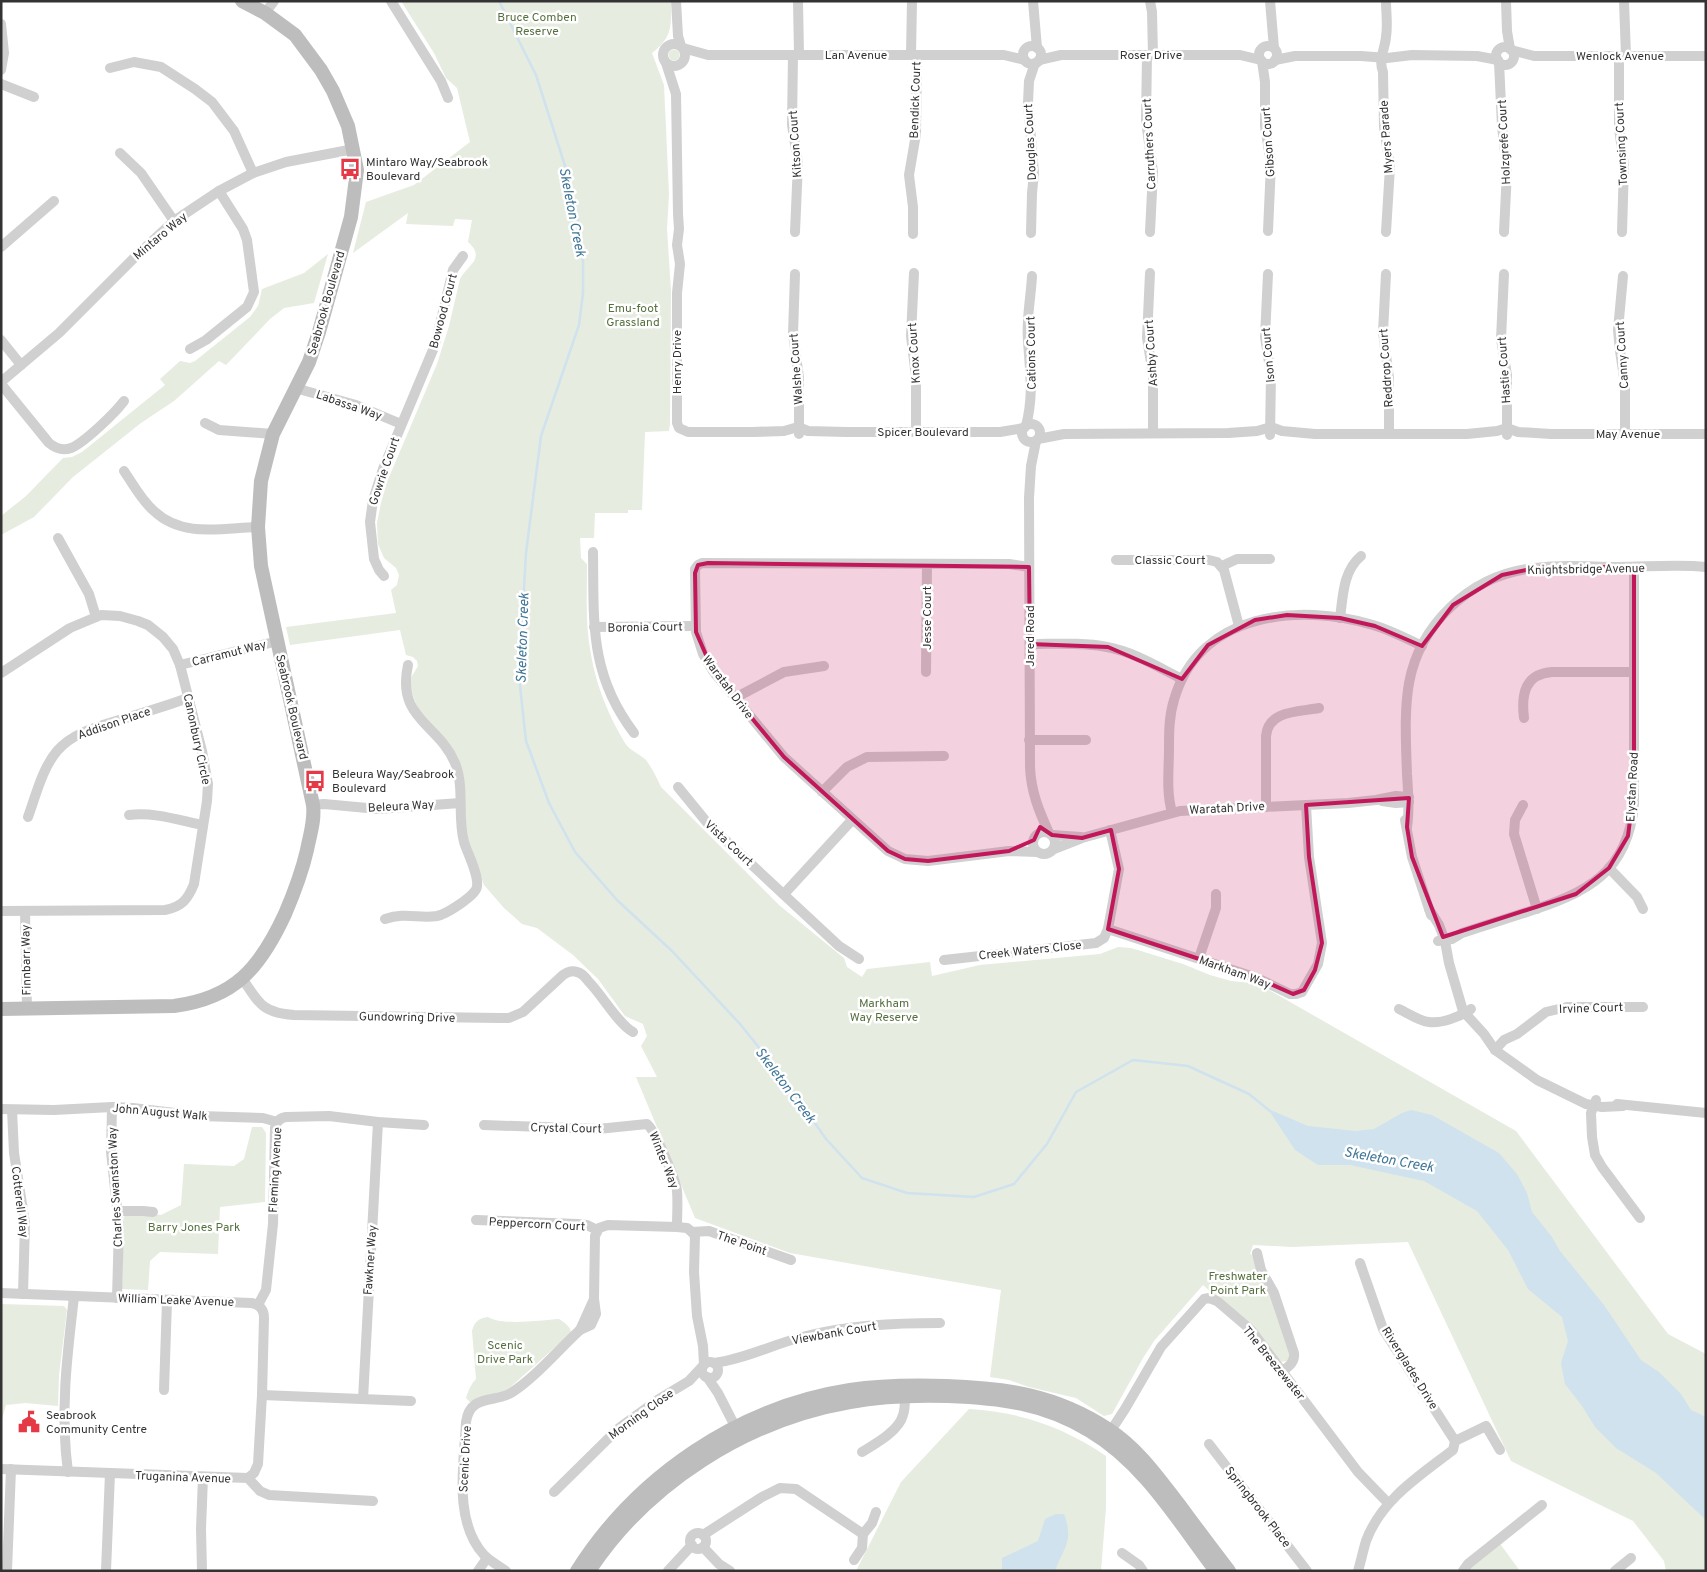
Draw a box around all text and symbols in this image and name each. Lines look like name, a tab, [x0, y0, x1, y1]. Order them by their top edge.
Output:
park label: Bruce Comben Reserve	[497, 10, 577, 40]
street label: Lan Avenue	[825, 48, 887, 64]
street label: Roser Drive	[1120, 48, 1182, 64]
street label: Wenlock Avenue	[1576, 49, 1664, 65]
street label: Bendick Court	[907, 61, 925, 139]
street label: Carruthers Court	[1140, 98, 1160, 190]
street label: Holzgrefe Court	[1495, 99, 1515, 185]
street label: Myers Parade	[1376, 100, 1398, 174]
street label: Townsing Court	[1612, 102, 1632, 186]
street label: Douglas Court	[1021, 103, 1041, 181]
street label: Gibson Court	[1259, 106, 1279, 178]
street label: Kitson Court	[786, 110, 806, 178]
place label: Mintaro Way/Seabrook Boulevard	[366, 155, 488, 185]
bus stop icon: Mintaro Way/Seabrook Boulevard	[337, 156, 363, 182]
water label: Skeleton Creek	[555, 166, 589, 259]
street label: Mintaro Way	[130, 209, 191, 264]
street label: Seabrook Boulevard	[304, 249, 350, 357]
street label: Bowood Court	[426, 272, 462, 351]
park label: Emu-foot Grassland	[606, 301, 660, 331]
street label: Cations Court	[1023, 316, 1041, 390]
street label: Ashby Court	[1142, 319, 1162, 387]
street label: Canny Court	[1613, 321, 1633, 389]
street label: Knox Court	[905, 322, 925, 384]
street label: Ison Court	[1259, 327, 1279, 383]
street label: Reddrop Court	[1376, 328, 1398, 408]
street label: Henry Drive	[670, 330, 686, 394]
street label: Walshe Court	[787, 333, 807, 405]
street label: Hastie Court	[1495, 336, 1515, 404]
street label: Labassa Way	[314, 387, 384, 425]
street label: Spicer Boulevard	[877, 425, 969, 441]
street label: May Avenue	[1596, 427, 1660, 443]
street label: Gowrie Court	[366, 435, 404, 508]
street label: Classic Court	[1134, 553, 1206, 569]
street label: Knightsbridge Avenue	[1527, 561, 1645, 579]
street label: Jesse Court	[920, 586, 936, 650]
water label: Skeleton Creek	[513, 591, 534, 684]
street label: Jared Road	[1023, 605, 1039, 667]
street label: Boronia Court	[607, 619, 683, 637]
street label: Carramut Way	[190, 637, 268, 671]
street label: Seabrook Boulevard	[271, 653, 311, 762]
street label: Waratah Drive	[698, 653, 756, 723]
street label: Canonbury Circle	[179, 692, 214, 786]
street label: Addison Place	[76, 704, 153, 744]
street label: Elystan Road	[1623, 752, 1643, 823]
place label: Beleura Way/Seabrook Boulevard	[332, 767, 454, 797]
bus stop icon: Beleura Way/Seabrook Boulevard	[302, 768, 328, 794]
street label: Beleura Way	[367, 797, 435, 817]
street label: Waratah Drive	[1189, 799, 1265, 819]
street label: Vista Court	[701, 817, 756, 870]
street label: Finnbarr Way	[18, 924, 36, 996]
street label: Creek Waters Close	[978, 938, 1082, 964]
street label: Markham Way	[1197, 953, 1273, 993]
park label: Markham Way Reserve	[850, 996, 918, 1026]
street label: Irvine Court	[1559, 1000, 1623, 1018]
street label: Gundowring Drive	[359, 1009, 455, 1027]
water label: Skeleton Creek	[751, 1045, 819, 1128]
street label: John August Walk	[111, 1101, 208, 1125]
street label: Crystal Court	[530, 1120, 602, 1138]
street label: Charles Swanston Way	[105, 1126, 127, 1247]
street label: Fleming Avenue	[266, 1127, 286, 1213]
street label: Winter Way	[644, 1129, 682, 1191]
water label: Skeleton Creek	[1343, 1144, 1436, 1177]
street label: Cotterell Way	[7, 1165, 31, 1239]
street label: Peppercorn Court	[488, 1214, 586, 1236]
park label: Barry Jones Park	[148, 1220, 240, 1236]
street label: Fawkner Way	[361, 1224, 381, 1296]
street label: The Point	[715, 1228, 769, 1260]
park label: Freshwater Point Park	[1208, 1269, 1268, 1299]
street label: William Leake Avenue	[118, 1291, 234, 1311]
street label: Viewbank Court	[790, 1319, 878, 1349]
street label: The Breezewater	[1238, 1323, 1308, 1404]
street label: Riverglades Drive	[1377, 1324, 1441, 1413]
park label: Scenic Drive Park	[477, 1338, 533, 1368]
street label: Morning Close	[606, 1386, 677, 1444]
place label: Seabrook Community Centre	[46, 1408, 147, 1438]
public building icon: Seabrook Community Centre	[16, 1409, 42, 1435]
street label: Scenic Drive	[456, 1425, 476, 1493]
street label: Springbrook Place	[1220, 1464, 1294, 1551]
street label: Truganina Avenue	[135, 1468, 231, 1488]

